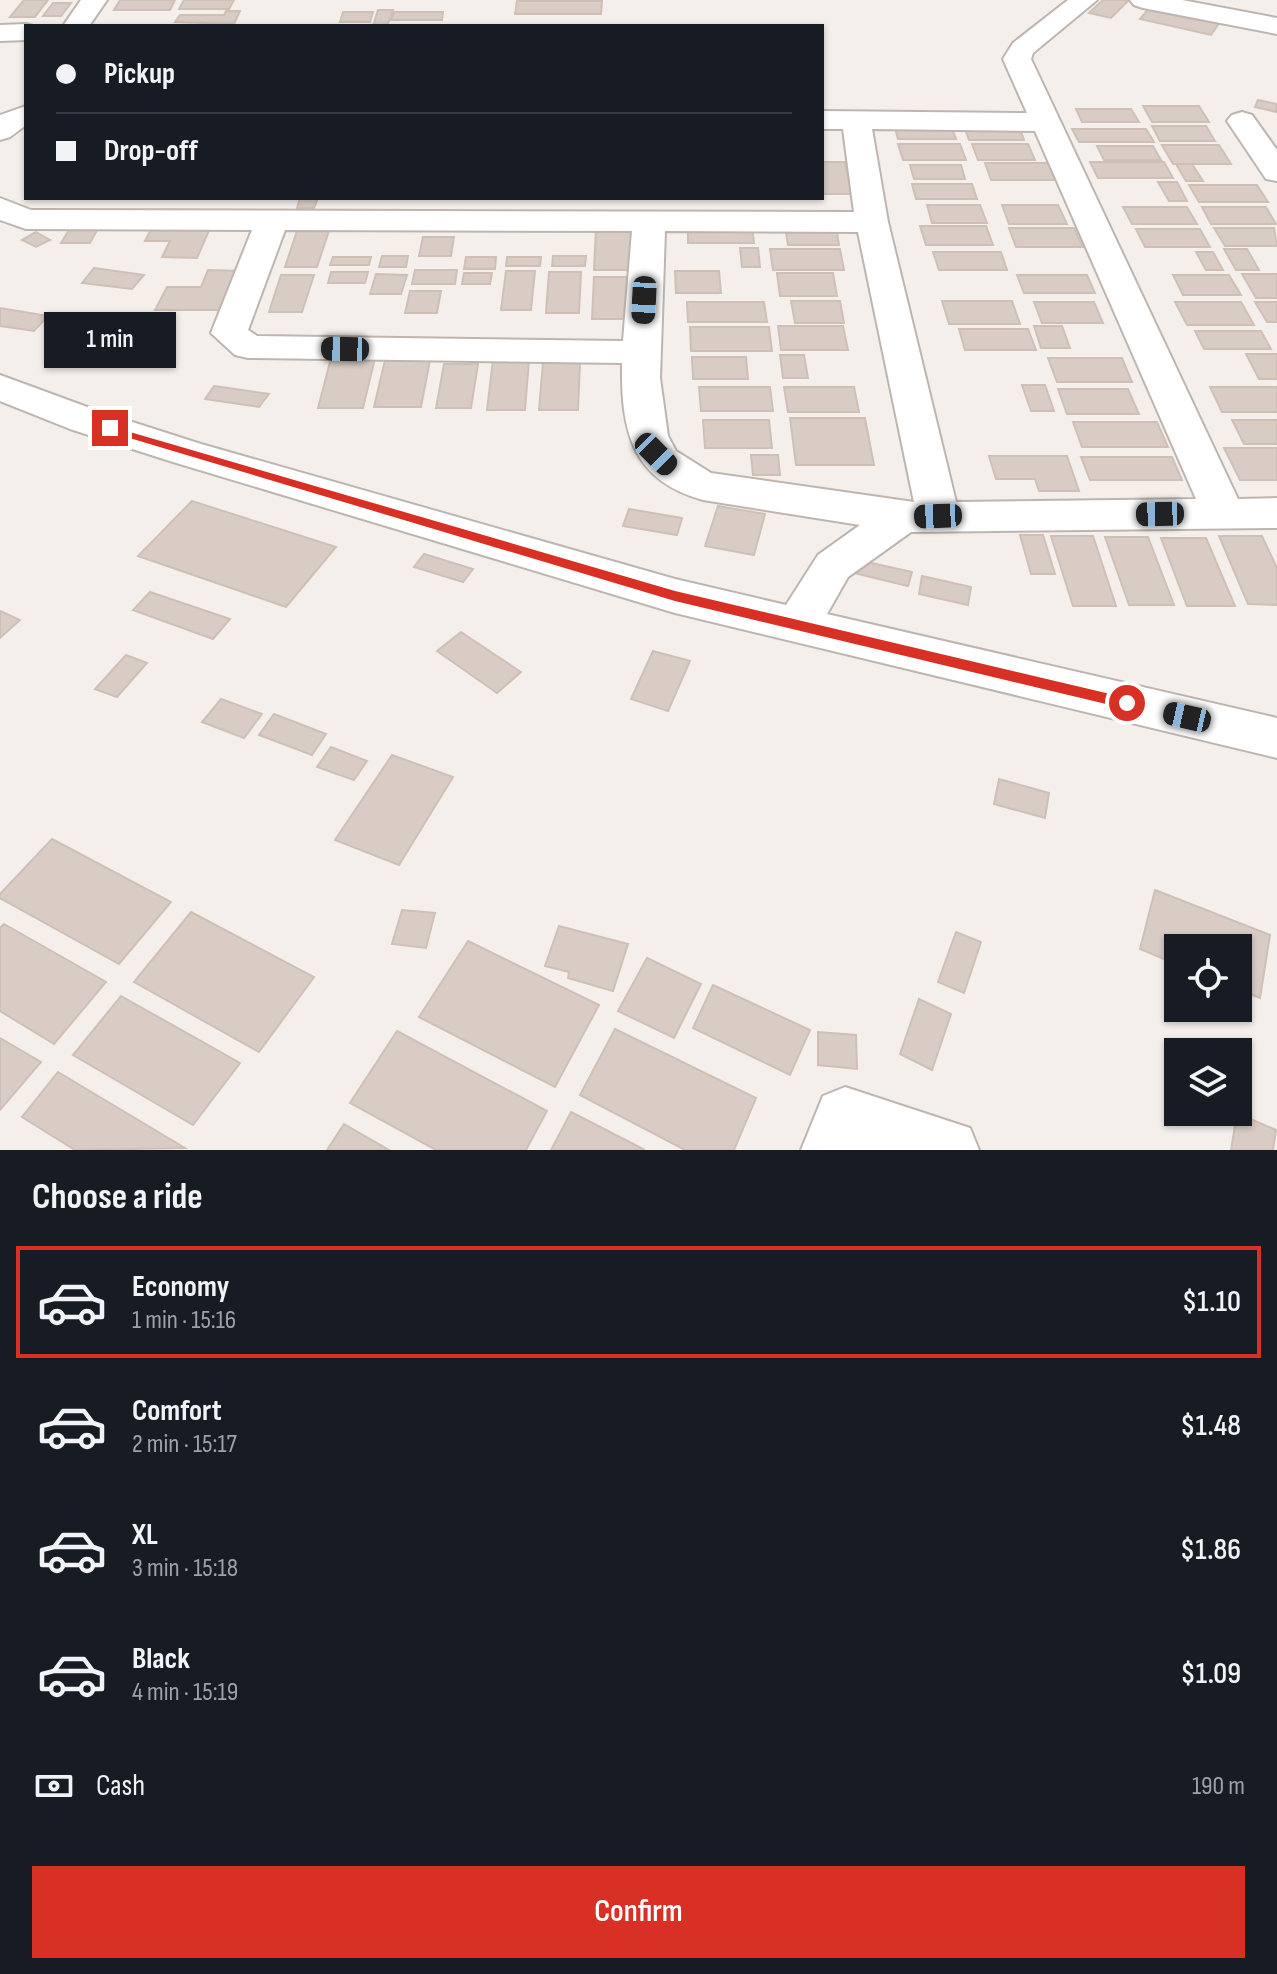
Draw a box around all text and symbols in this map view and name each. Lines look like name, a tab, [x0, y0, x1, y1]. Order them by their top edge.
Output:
text: Pickup	[104, 56, 175, 92]
text: Drop-off	[104, 133, 198, 169]
car	[631, 275, 657, 325]
callout: 1 min	[44, 312, 176, 368]
text: 1 min	[86, 324, 134, 355]
car	[321, 337, 369, 361]
route end	[92, 410, 128, 446]
car	[631, 429, 681, 479]
car	[1136, 502, 1184, 526]
car	[914, 503, 962, 529]
route start	[1109, 685, 1145, 721]
car	[1161, 700, 1213, 734]
map controls	[1164, 934, 1252, 1126]
button: locate	[1164, 934, 1252, 1022]
button: layers	[1164, 1038, 1252, 1126]
text: Choose a ride	[32, 1176, 203, 1219]
icon: car	[36, 1266, 108, 1338]
text: Economy	[132, 1269, 229, 1305]
text: $1.10	[1182, 1284, 1241, 1320]
text: 1 min · 15:16	[132, 1305, 236, 1336]
icon: car	[36, 1390, 108, 1462]
text: Comfort	[132, 1393, 222, 1429]
text: $1.48	[1180, 1408, 1241, 1444]
text: 2 min · 15:17	[132, 1429, 237, 1460]
icon: car	[36, 1514, 108, 1586]
text: XL	[132, 1517, 158, 1553]
text: $1.86	[1180, 1532, 1241, 1568]
text: 3 min · 15:18	[132, 1553, 238, 1584]
icon: car	[36, 1638, 108, 1710]
text: Black	[132, 1641, 190, 1677]
text: $1.09	[1181, 1656, 1241, 1692]
text: 4 min · 15:19	[132, 1677, 238, 1708]
icon: cash	[32, 1764, 76, 1808]
text: Cash	[96, 1768, 145, 1804]
text: 190 m	[1192, 1771, 1245, 1802]
button: Confirm	[32, 1866, 1245, 1958]

